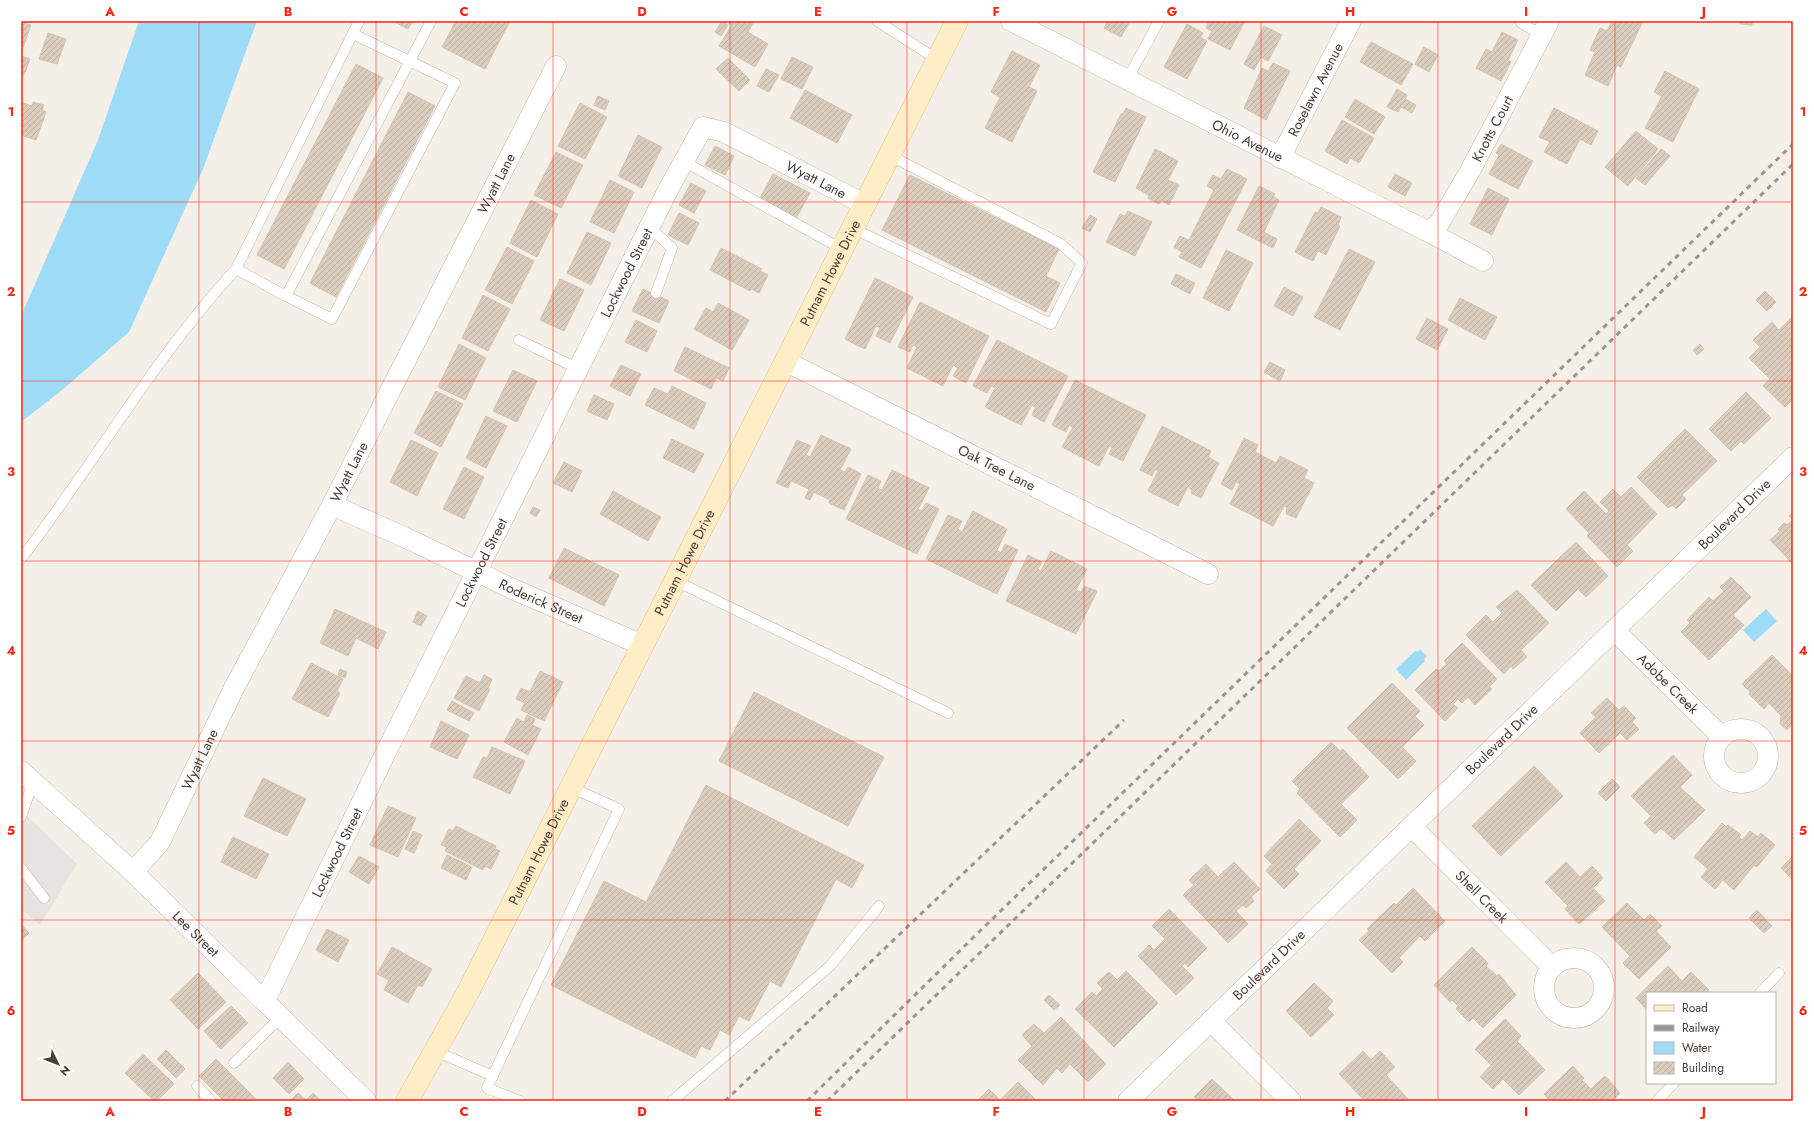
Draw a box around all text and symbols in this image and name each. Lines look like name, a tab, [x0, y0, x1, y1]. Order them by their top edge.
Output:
text: A	[104, 2, 115, 21]
text: B	[284, 2, 293, 21]
text: C	[459, 2, 469, 21]
text: D	[637, 2, 647, 21]
text: E	[814, 2, 822, 21]
text: F	[992, 2, 1000, 21]
text: G	[1167, 2, 1178, 21]
text: H	[1345, 2, 1355, 21]
text: I	[1524, 2, 1528, 21]
text: J	[1699, 2, 1706, 21]
street label: Roselawn Avenue	[1283, 39, 1348, 140]
street label: Knotts Court	[1467, 91, 1518, 165]
text: 1	[8, 102, 14, 121]
text: 1	[1800, 102, 1806, 121]
street label: Ohio Avenue	[1208, 114, 1287, 167]
street label: Wyatt Lane	[472, 150, 520, 217]
street label: Wyatt Lane	[783, 156, 850, 203]
street label: Putnam Howe Drive	[795, 216, 865, 330]
street label: Lockwood Street	[596, 224, 657, 321]
text: 2	[7, 282, 15, 301]
text: 2	[1799, 282, 1807, 301]
street label: Wyatt Lane	[325, 438, 373, 506]
street label: Oak Tree Lane	[954, 440, 1039, 496]
text: 3	[7, 462, 15, 481]
text: 3	[1799, 462, 1807, 481]
street label: Boulevard Drive	[1694, 474, 1775, 554]
street label: Putnam Howe Drive	[649, 506, 720, 619]
street label: Lockwood Street	[450, 514, 512, 610]
street label: Roderick Street	[496, 574, 587, 628]
text: 4	[6, 641, 16, 660]
text: 4	[1798, 641, 1808, 660]
street label: Adobe Creek	[1633, 649, 1704, 719]
street label: Boulevard Drive	[1461, 699, 1542, 779]
street label: Wyatt Lane	[177, 726, 223, 793]
street label: Putnam Howe Drive	[503, 795, 574, 908]
street label: Lockwood Street	[307, 804, 368, 901]
text: 5	[7, 821, 15, 840]
text: 5	[1799, 821, 1807, 840]
street label: Shell Creek	[1451, 866, 1513, 928]
street label: Lee Street	[168, 906, 224, 962]
street label: Boulevard Drive	[1228, 925, 1310, 1005]
legend	[1646, 992, 1776, 1084]
text: Road	[1682, 999, 1708, 1017]
text: 6	[7, 1001, 16, 1020]
text: 6	[1799, 1001, 1808, 1020]
text: Railway	[1682, 1019, 1720, 1037]
text: Water	[1682, 1039, 1713, 1057]
north arrow	[38, 1044, 78, 1084]
text: Building	[1682, 1059, 1724, 1077]
text: N	[56, 1062, 74, 1079]
text: A	[104, 1102, 115, 1121]
text: B	[284, 1102, 293, 1121]
text: C	[459, 1102, 469, 1121]
text: D	[637, 1102, 647, 1121]
text: E	[814, 1102, 822, 1121]
text: F	[992, 1102, 1000, 1121]
text: G	[1167, 1102, 1178, 1121]
text: H	[1345, 1102, 1355, 1121]
text: I	[1524, 1102, 1528, 1121]
text: J	[1699, 1102, 1706, 1121]

